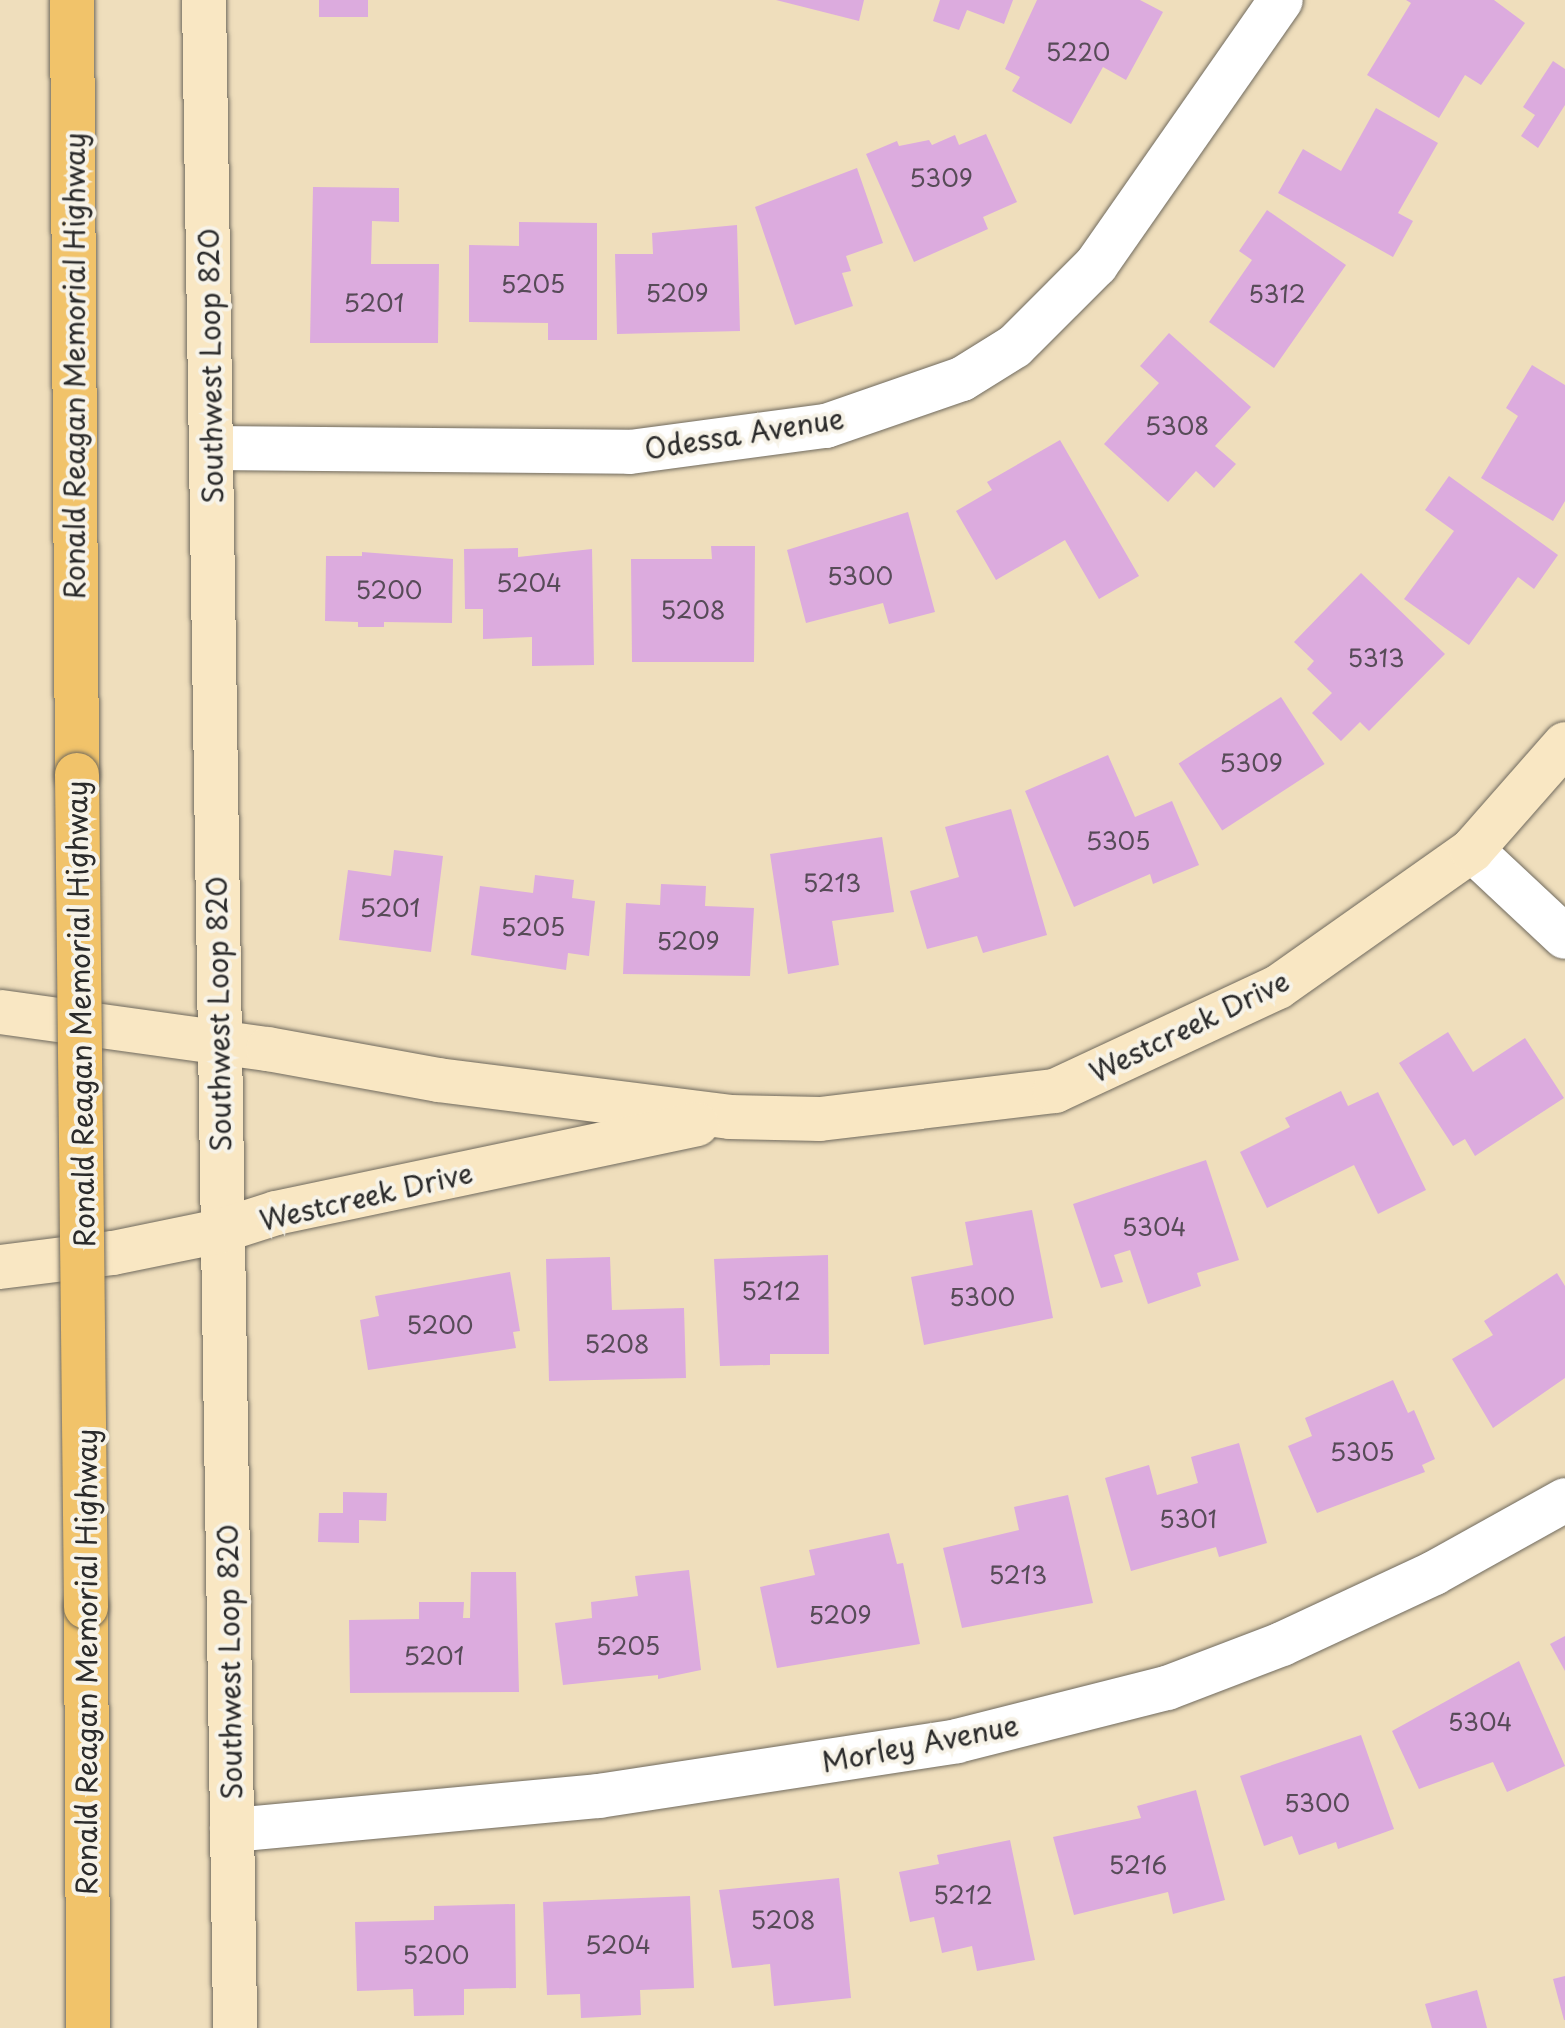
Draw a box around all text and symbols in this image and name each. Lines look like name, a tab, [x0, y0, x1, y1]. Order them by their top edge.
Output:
house number: 5220	[1046, 38, 1110, 66]
street label: Ronald Reagan Memorial Highway	[57, 131, 91, 601]
house number: 5309	[909, 164, 973, 192]
street label: Southwest Loop 820	[191, 228, 229, 504]
house number: 5205	[501, 270, 565, 298]
house number: 5209	[645, 279, 709, 307]
house number: 5312	[1248, 280, 1306, 308]
house number: 5201	[344, 289, 404, 317]
street label: Odessa Avenue	[642, 401, 846, 465]
house number: 5308	[1145, 412, 1209, 440]
house number: 5300	[827, 562, 893, 590]
house number: 5204	[496, 569, 562, 597]
house number: 5200	[356, 576, 422, 604]
house number: 5208	[661, 596, 725, 624]
house number: 5313	[1348, 644, 1404, 672]
house number: 5309	[1219, 749, 1283, 777]
street label: Ronald Reagan Memorial Highway	[59, 779, 101, 1249]
house number: 5305	[1086, 827, 1150, 855]
house number: 5213	[803, 869, 861, 897]
street label: Southwest Loop 820	[199, 876, 237, 1152]
house number: 5201	[360, 894, 420, 922]
house number: 5205	[501, 913, 565, 941]
house number: 5209	[656, 927, 720, 955]
street label: Westcreek Drive	[1082, 962, 1296, 1090]
street label: Westcreek Drive	[254, 1155, 478, 1237]
house number: 5304	[1122, 1213, 1186, 1241]
house number: 5212	[741, 1277, 801, 1305]
house number: 5300	[949, 1283, 1015, 1311]
house number: 5200	[407, 1311, 473, 1339]
house number: 5208	[585, 1330, 649, 1358]
street label: Ronald Reagan Memorial Highway	[69, 1427, 103, 1897]
house number: 5305	[1330, 1438, 1394, 1466]
house number: 5301	[1159, 1505, 1217, 1533]
street label: Southwest Loop 820	[210, 1524, 248, 1800]
house number: 5213	[989, 1561, 1047, 1589]
house number: 5209	[808, 1601, 872, 1629]
house number: 5205	[596, 1632, 660, 1660]
house number: 5201	[404, 1642, 464, 1670]
street label: Morley Avenue	[819, 1707, 1021, 1779]
house number: 5304	[1448, 1708, 1512, 1736]
house number: 5300	[1284, 1789, 1350, 1817]
house number: 5216	[1109, 1851, 1167, 1879]
house number: 5212	[933, 1881, 993, 1909]
house number: 5208	[751, 1906, 815, 1934]
house number: 5204	[585, 1931, 651, 1959]
house number: 5200	[403, 1941, 469, 1969]

